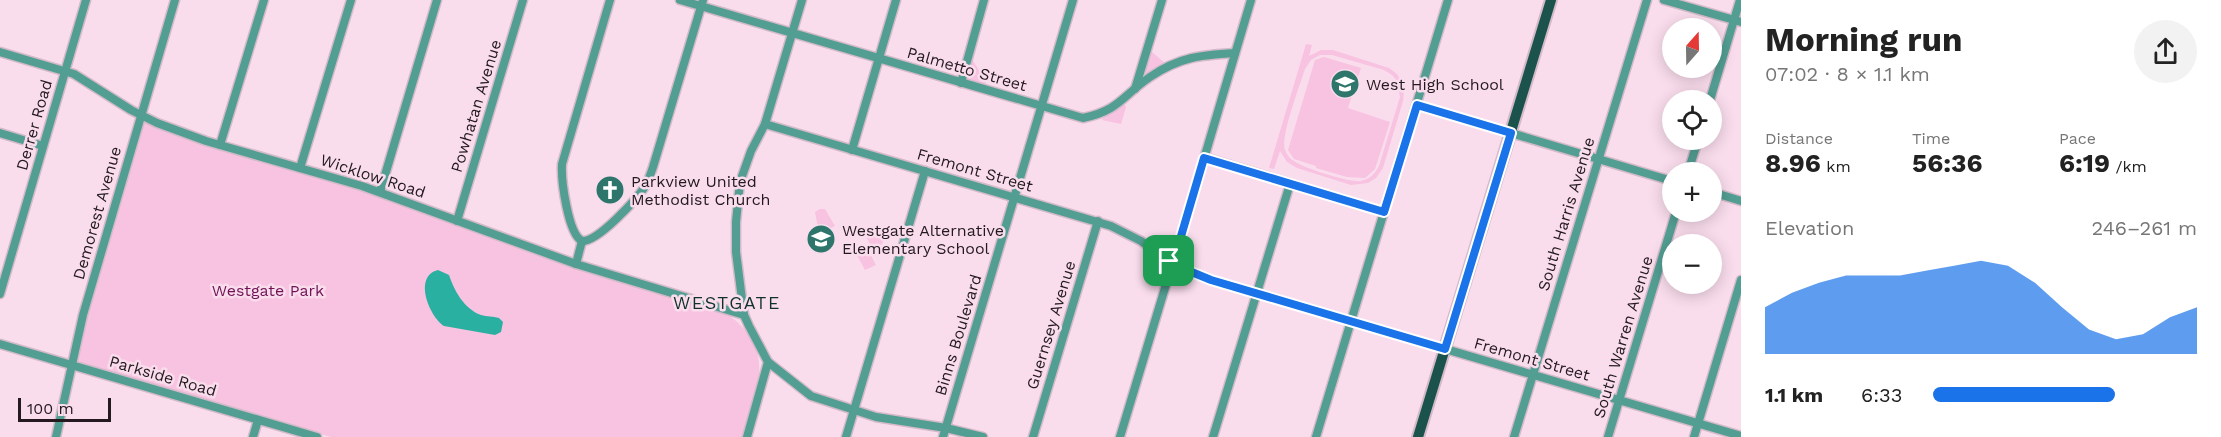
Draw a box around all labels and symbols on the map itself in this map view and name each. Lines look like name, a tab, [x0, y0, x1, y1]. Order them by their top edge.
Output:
north arrow	[1662, 18, 1722, 78]
street label: Powhatan Avenue	[447, 37, 505, 175]
street label: Palmetto Street	[905, 43, 1029, 95]
school or university icon: West High School	[1329, 68, 1361, 100]
place label: West High School	[1366, 75, 1504, 94]
street label: Derrer Road	[12, 77, 56, 173]
street label: South Harris Avenue	[1534, 135, 1598, 293]
street label: Demorest Avenue	[69, 144, 125, 282]
street label: Fremont Street	[915, 144, 1035, 196]
street label: Wicklow Road	[318, 150, 428, 202]
place label: Parkview United Methodist Church	[631, 172, 771, 209]
church icon: Parkview United Methodist Church	[594, 174, 626, 206]
place label: Westgate Alternative Elementary School	[842, 221, 1004, 258]
school or university icon: Westgate Alternative Elementary School	[805, 223, 837, 255]
pin	[1143, 235, 1194, 286]
street label: South Warren Avenue	[1589, 254, 1657, 420]
street label: Guernsey Avenue	[1022, 258, 1080, 392]
street label: Binns Boulevard	[931, 272, 985, 398]
park label: Westgate Park	[212, 281, 324, 300]
district label: WESTGATE	[673, 292, 781, 313]
street label: Fremont Street	[1472, 333, 1592, 385]
street label: Parkside Road	[107, 352, 219, 400]
scale bar	[18, 395, 111, 422]

